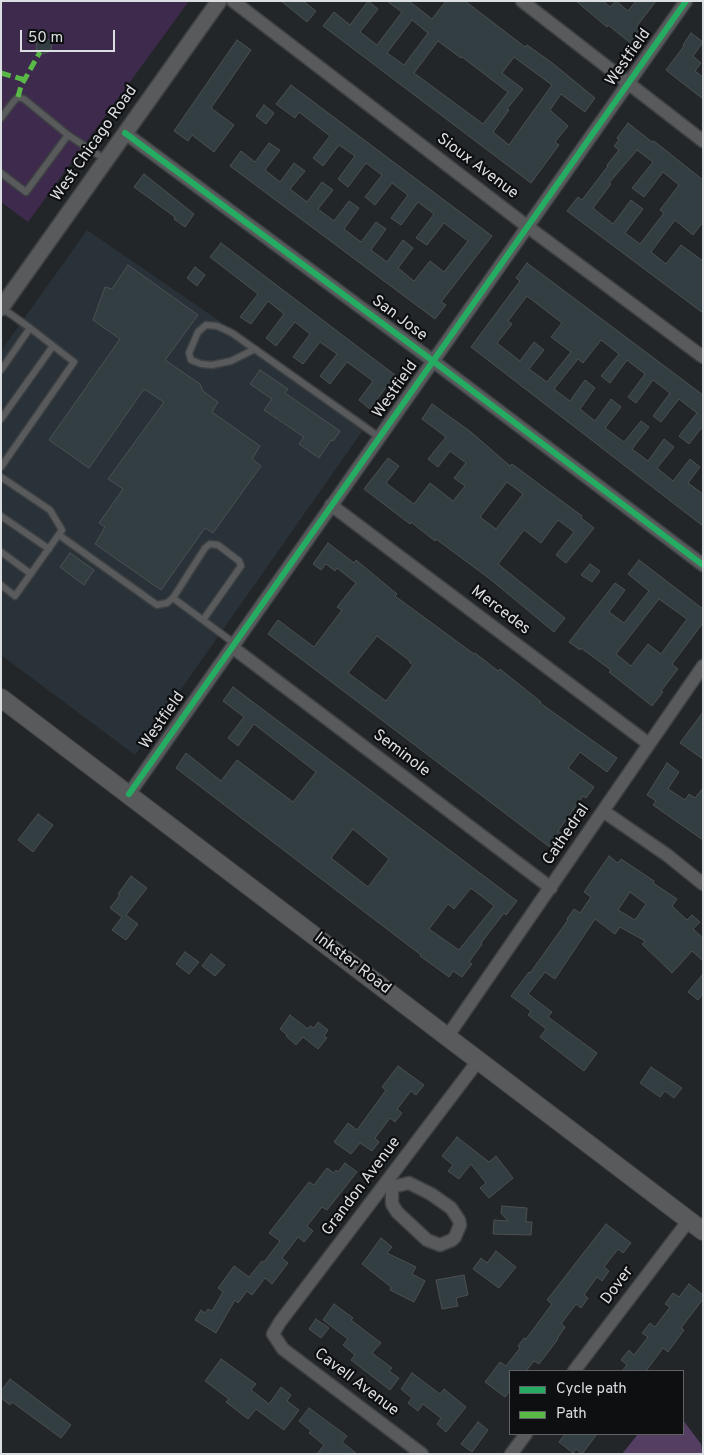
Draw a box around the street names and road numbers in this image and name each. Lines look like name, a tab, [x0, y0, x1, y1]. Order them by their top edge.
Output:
street label: Westfield	[602, 25, 656, 91]
street label: West Chicago Road	[48, 82, 142, 206]
street label: Sioux Avenue	[432, 130, 522, 204]
street label: San Jose	[367, 292, 431, 346]
street label: Westfield	[369, 357, 423, 423]
street label: Mercedes	[466, 582, 534, 640]
street label: Westfield	[136, 688, 190, 754]
street label: Seminole	[369, 726, 433, 782]
street label: Cathedral	[539, 801, 595, 869]
street label: Inkster Road	[310, 929, 394, 999]
street label: Grandon Avenue	[319, 1134, 405, 1240]
street label: Dover	[597, 1263, 639, 1309]
street label: Cavell Avenue	[310, 1345, 402, 1421]

